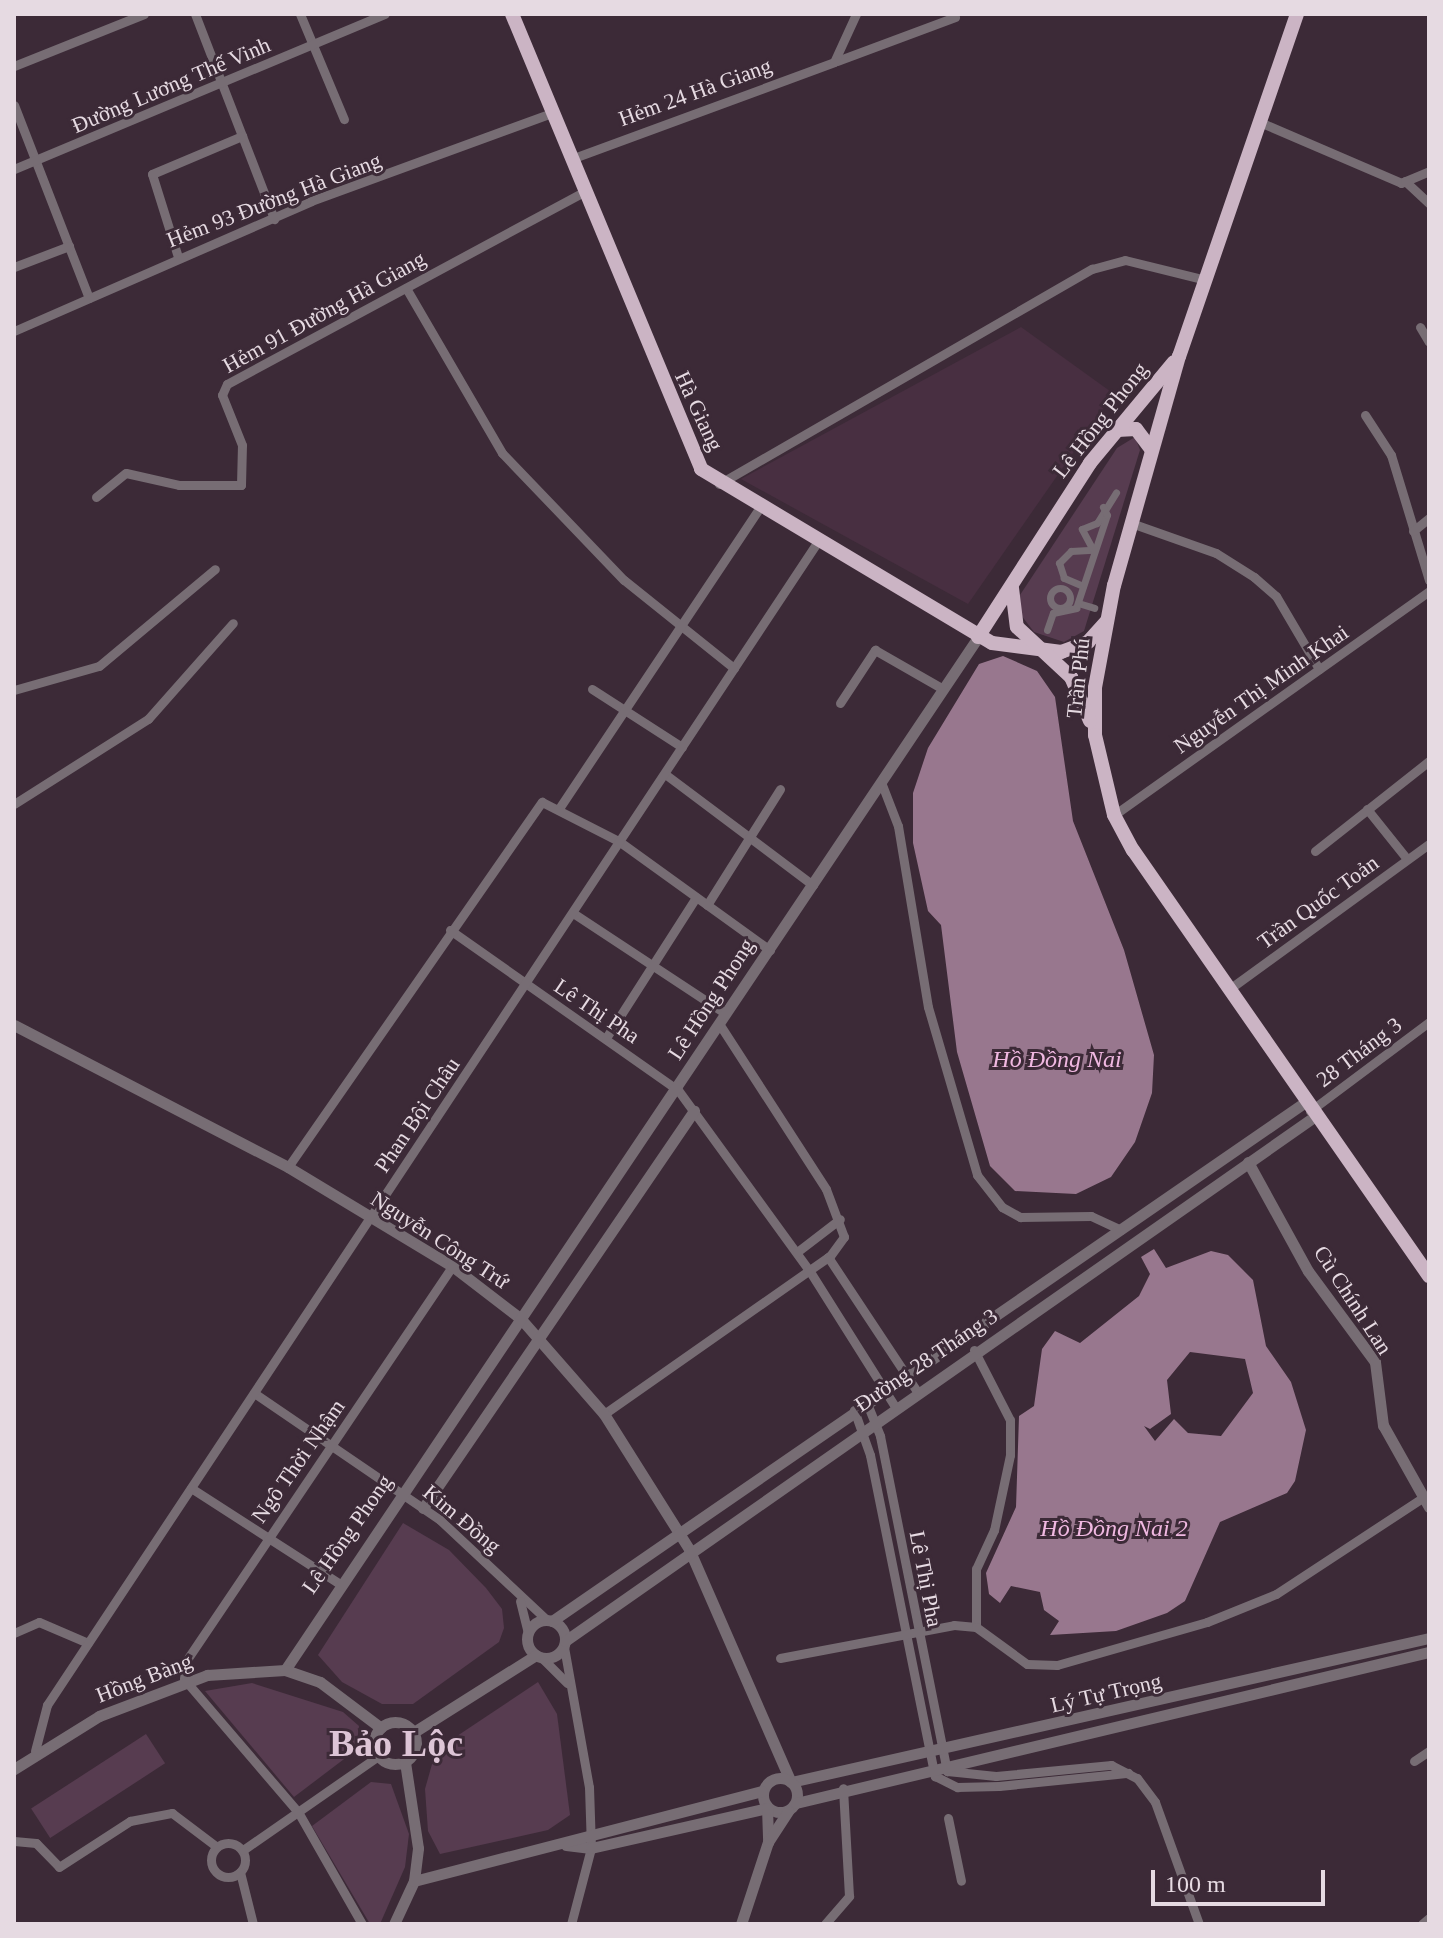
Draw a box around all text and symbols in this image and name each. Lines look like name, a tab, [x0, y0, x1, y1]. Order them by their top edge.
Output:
street label: Đường Lương Thế Vinh	[67, 31, 275, 139]
street label: Hẻm 24 Hà Giang	[615, 52, 775, 132]
street label: Hẻm 93 Đường Hà Giang	[163, 147, 385, 253]
street label: Hẻm 91 Đường Hà Giang	[218, 245, 430, 379]
street label: Lê Hồng Phong	[1047, 357, 1153, 483]
street label: Hà Giang	[669, 367, 729, 455]
street label: Nguyễn Thị Minh Khai	[1169, 619, 1353, 759]
street label: Trần Phú	[1061, 637, 1095, 719]
street label: Trần Quốc Toản	[1252, 849, 1384, 955]
street label: Lê Hồng Phong	[662, 933, 760, 1065]
street label: Lê Thị Pha	[549, 973, 645, 1049]
street label: 28 Tháng 3	[1311, 1011, 1407, 1093]
water label: Hồ Đồng Nai	[992, 1046, 1122, 1074]
street label: Phan Bội Châu	[369, 1052, 465, 1178]
street label: Nguyễn Công Trứ	[366, 1185, 514, 1295]
street label: Cù Chính Lan	[1308, 1241, 1398, 1359]
street label: Đường 28 Tháng 3	[849, 1302, 1003, 1418]
street label: Ngô Thời Nhậm	[246, 1394, 350, 1528]
street label: Lê Hồng Phong	[296, 1469, 398, 1599]
street label: Kim Đồng	[418, 1479, 506, 1559]
water label: Hồ Đồng Nai 2	[1040, 1515, 1188, 1543]
street label: Lê Thị Pha	[904, 1529, 948, 1629]
street label: Hồng Bàng	[92, 1648, 196, 1708]
street label: Lý Tự Trọng	[1048, 1667, 1164, 1719]
district label: Bảo Lộc	[329, 1721, 463, 1767]
scale bar	[1155, 1854, 1329, 1904]
text: 100 m	[1165, 1871, 1226, 1897]

